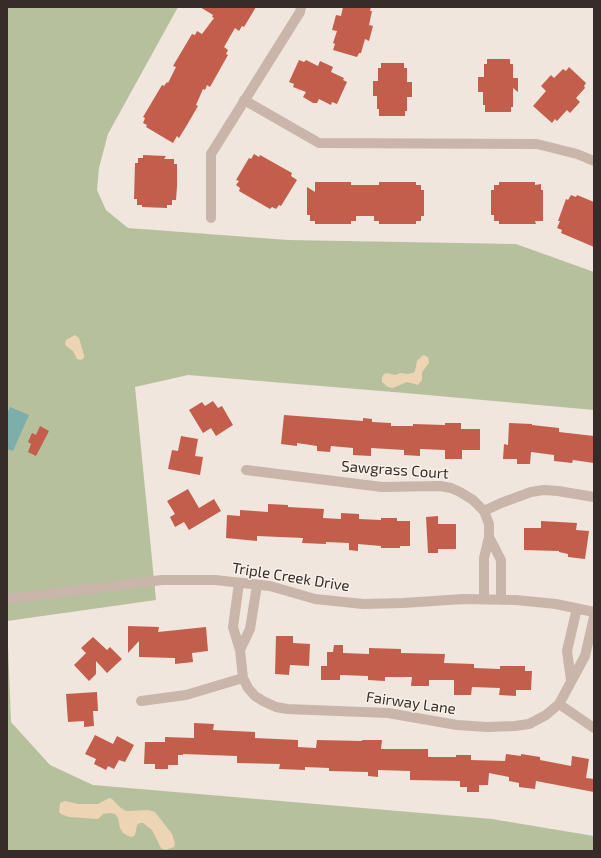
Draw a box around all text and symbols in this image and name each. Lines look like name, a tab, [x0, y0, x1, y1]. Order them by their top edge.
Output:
street label: Sawgrass Court	[341, 457, 449, 483]
street label: Triple Creek Drive	[231, 559, 351, 595]
street label: Fairway Lane	[365, 688, 457, 718]

